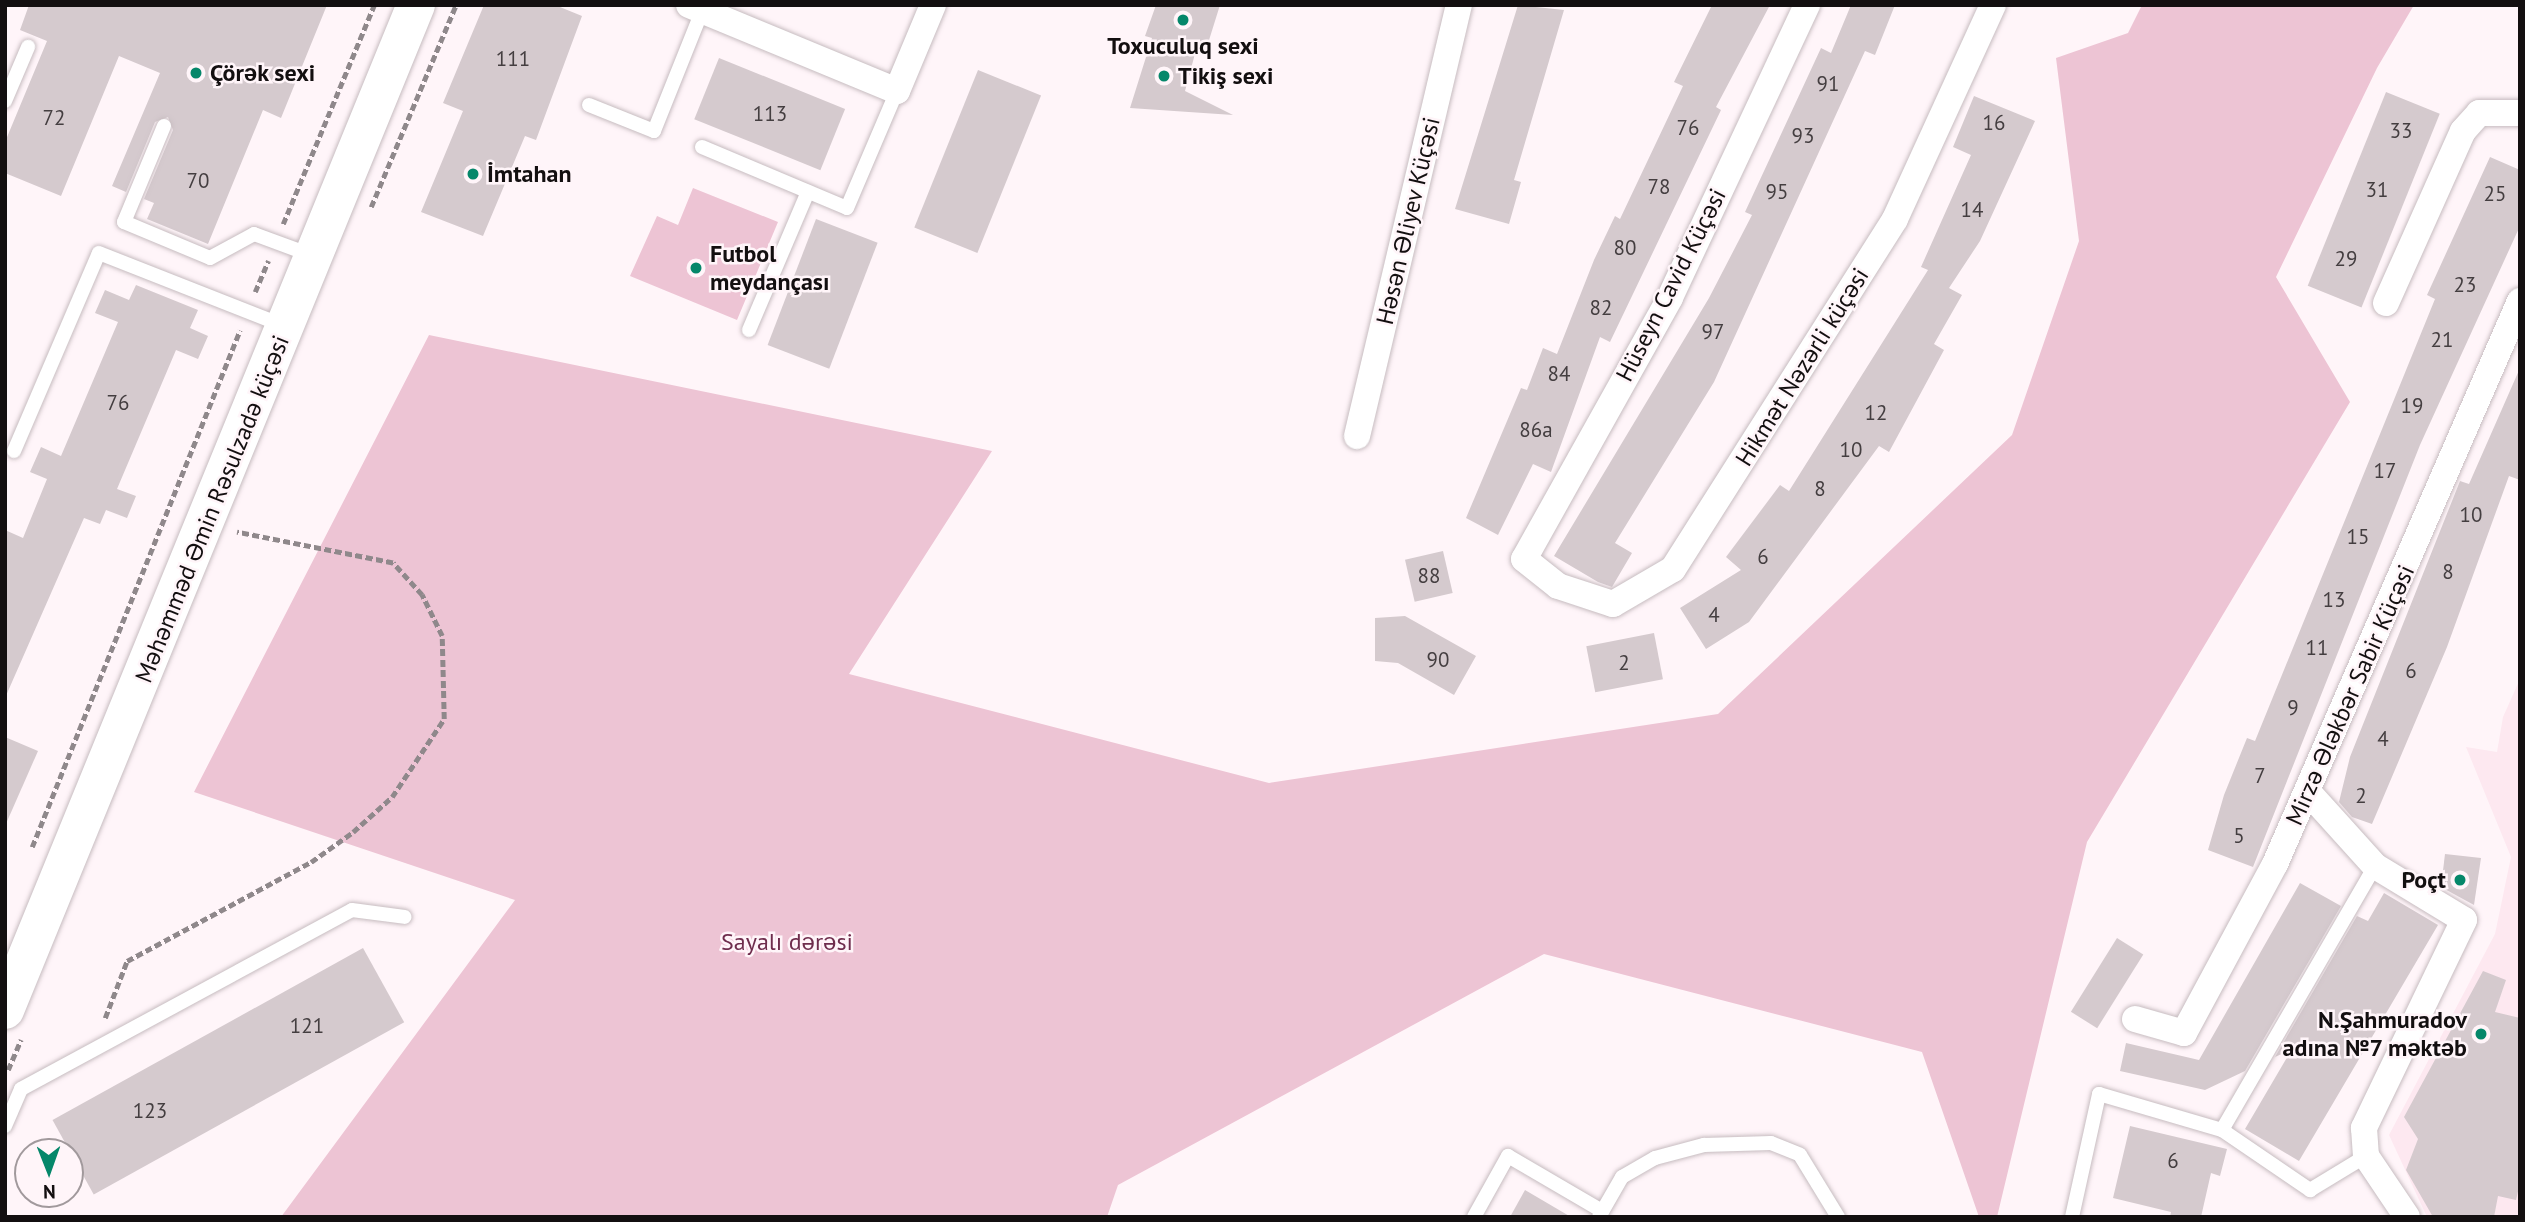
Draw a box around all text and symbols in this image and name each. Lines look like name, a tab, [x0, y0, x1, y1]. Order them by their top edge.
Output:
marker: Toxuculuq sexi	[1175, 12, 1191, 28]
place label: Toxuculuq sexi	[1107, 32, 1259, 60]
house number: 111	[496, 46, 530, 72]
place label: Çörək sexi	[210, 59, 316, 87]
place label: Tikiş sexi	[1178, 62, 1273, 90]
marker: Çörək sexi	[188, 65, 204, 81]
marker: Tikiş sexi	[1156, 68, 1172, 84]
house number: 91	[1817, 71, 1839, 97]
house number: 113	[753, 101, 787, 127]
house number: 72	[43, 105, 65, 131]
house number: 16	[1983, 110, 2005, 136]
street label: Həsən Əliyev Küçəsi	[1370, 114, 1446, 328]
house number: 76	[1677, 115, 1699, 141]
house number: 33	[2390, 118, 2412, 144]
house number: 93	[1792, 123, 1814, 149]
place label: İmtahan	[487, 160, 572, 188]
marker: İmtahan	[465, 166, 481, 182]
house number: 70	[187, 168, 209, 194]
house number: 78	[1648, 174, 1670, 200]
house number: 31	[2366, 177, 2388, 203]
house number: 95	[1766, 179, 1788, 205]
house number: 25	[2484, 181, 2506, 207]
street label: Hüseyn Cavid Küçəsi	[1610, 184, 1732, 386]
house number: 14	[1961, 197, 1983, 223]
house number: 80	[1614, 235, 1636, 261]
place label: Futbol meydançası	[710, 240, 829, 296]
house number: 29	[2335, 246, 2357, 272]
marker: Futbol meydançası	[688, 260, 704, 276]
street label: Hikmət Nəzərli küçəsi	[1729, 263, 1875, 471]
house number: 23	[2454, 272, 2476, 298]
house number: 82	[1590, 295, 1612, 321]
house number: 97	[1702, 319, 1724, 345]
house number: 21	[2431, 327, 2453, 353]
street label: Məhəmməd Əmin Rəsulzadə küçəsi	[129, 331, 295, 687]
house number: 84	[1548, 361, 1570, 387]
house number: 76	[107, 390, 129, 416]
house number: 19	[2401, 393, 2423, 419]
house number: 12	[1865, 400, 1887, 426]
house number: 86a	[1519, 417, 1553, 443]
house number: 10	[1840, 437, 1862, 463]
house number: 17	[2374, 458, 2396, 484]
house number: 8	[1814, 476, 1826, 502]
house number: 10	[2460, 502, 2482, 528]
house number: 15	[2347, 524, 2369, 550]
house number: 6	[1757, 544, 1769, 570]
house number: 8	[2442, 559, 2454, 585]
street label: Mirzə Ələkbər Sabir Küçəsi	[2280, 560, 2420, 830]
house number: 88	[1418, 563, 1440, 589]
house number: 13	[2323, 587, 2345, 613]
house number: 4	[1708, 602, 1720, 628]
house number: 11	[2306, 635, 2328, 661]
house number: 90	[1427, 647, 1449, 673]
house number: 2	[1618, 650, 1630, 676]
house number: 6	[2405, 658, 2417, 684]
house number: 9	[2287, 695, 2299, 721]
house number: 4	[2377, 726, 2389, 752]
house number: 7	[2254, 763, 2266, 789]
house number: 2	[2355, 783, 2367, 809]
house number: 5	[2233, 823, 2245, 849]
place label: Poçt	[2401, 866, 2446, 894]
marker: Poçt	[2452, 872, 2468, 888]
park label: Sayalı dərəsi	[721, 928, 853, 956]
place label: N.Şahmuradov adına №7 məktəb	[2281, 1006, 2467, 1062]
house number: 121	[290, 1013, 324, 1039]
marker: N.Şahmuradov adına №7 məktəb	[2473, 1026, 2489, 1042]
house number: 123	[133, 1098, 167, 1124]
north arrow	[14, 1138, 84, 1208]
house number: 6	[2167, 1148, 2179, 1174]
text: N	[43, 1180, 56, 1204]

